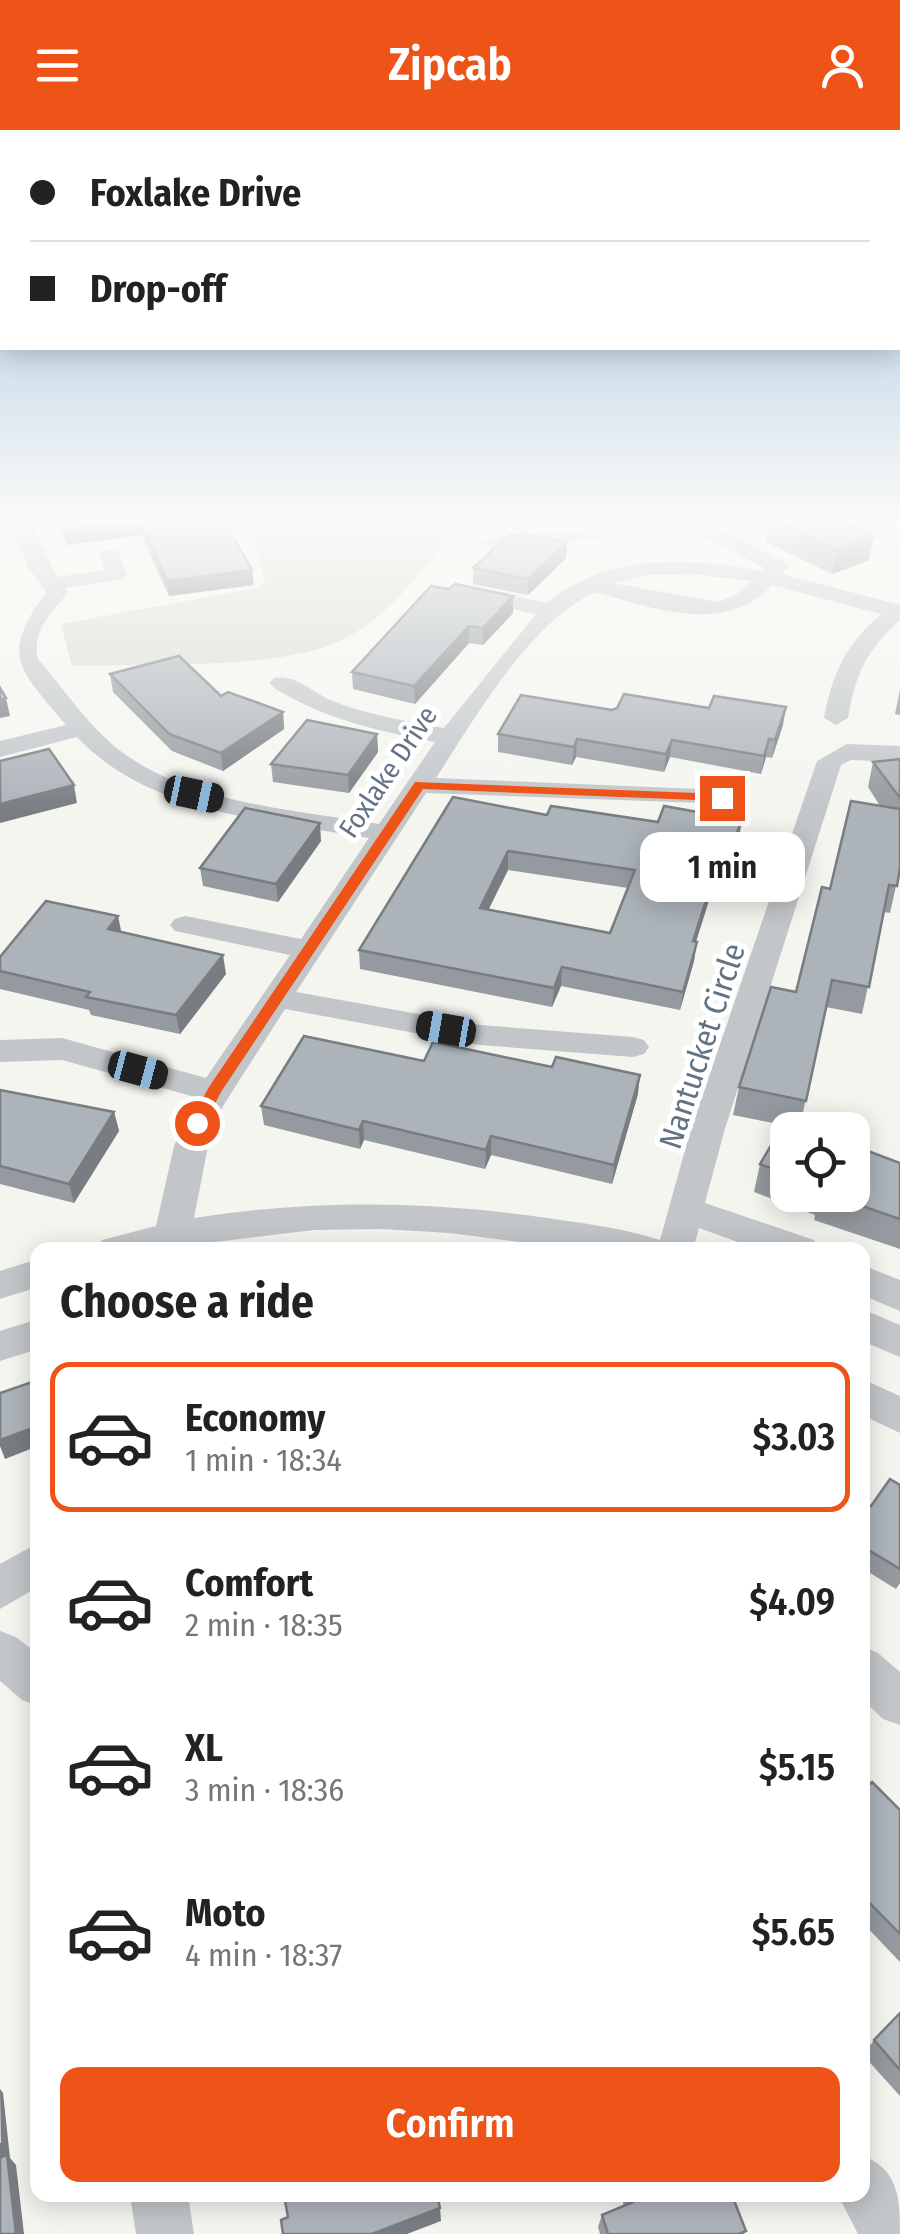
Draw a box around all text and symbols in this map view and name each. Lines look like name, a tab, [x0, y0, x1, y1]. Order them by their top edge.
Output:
icon: menu	[30, 38, 85, 93]
text: Zipcab	[388, 38, 512, 92]
icon: person	[815, 38, 870, 93]
text: Foxlake Drive	[90, 170, 301, 216]
text: Drop-off	[90, 266, 226, 312]
street label: Foxlake Drive	[332, 700, 444, 844]
car	[162, 773, 226, 815]
route end	[700, 776, 745, 821]
callout: 1 min	[640, 833, 804, 903]
text: 1 min	[688, 848, 757, 886]
street label: Nantucket Circle	[651, 939, 753, 1153]
car	[414, 1009, 478, 1049]
car	[105, 1048, 171, 1092]
route start	[175, 1101, 220, 1146]
map controls	[770, 1112, 870, 1212]
button: locate	[770, 1112, 870, 1212]
text: Choose a ride	[60, 1275, 314, 1329]
icon: car	[65, 1392, 155, 1482]
text: Economy	[185, 1395, 325, 1441]
text: $3.03	[752, 1414, 835, 1460]
text: 1 min · 18:34	[185, 1441, 342, 1479]
icon: car	[65, 1557, 155, 1647]
text: Comfort	[185, 1560, 313, 1606]
text: $4.09	[749, 1579, 835, 1625]
text: 2 min · 18:35	[185, 1606, 343, 1644]
icon: car	[65, 1722, 155, 1812]
text: XL	[185, 1725, 223, 1771]
text: $5.15	[759, 1744, 835, 1790]
text: 3 min · 18:36	[185, 1771, 344, 1809]
icon: car	[65, 1887, 155, 1977]
text: Moto	[185, 1890, 266, 1936]
text: $5.65	[752, 1909, 835, 1955]
text: 4 min · 18:37	[185, 1936, 342, 1974]
button: Confirm	[60, 2067, 840, 2182]

